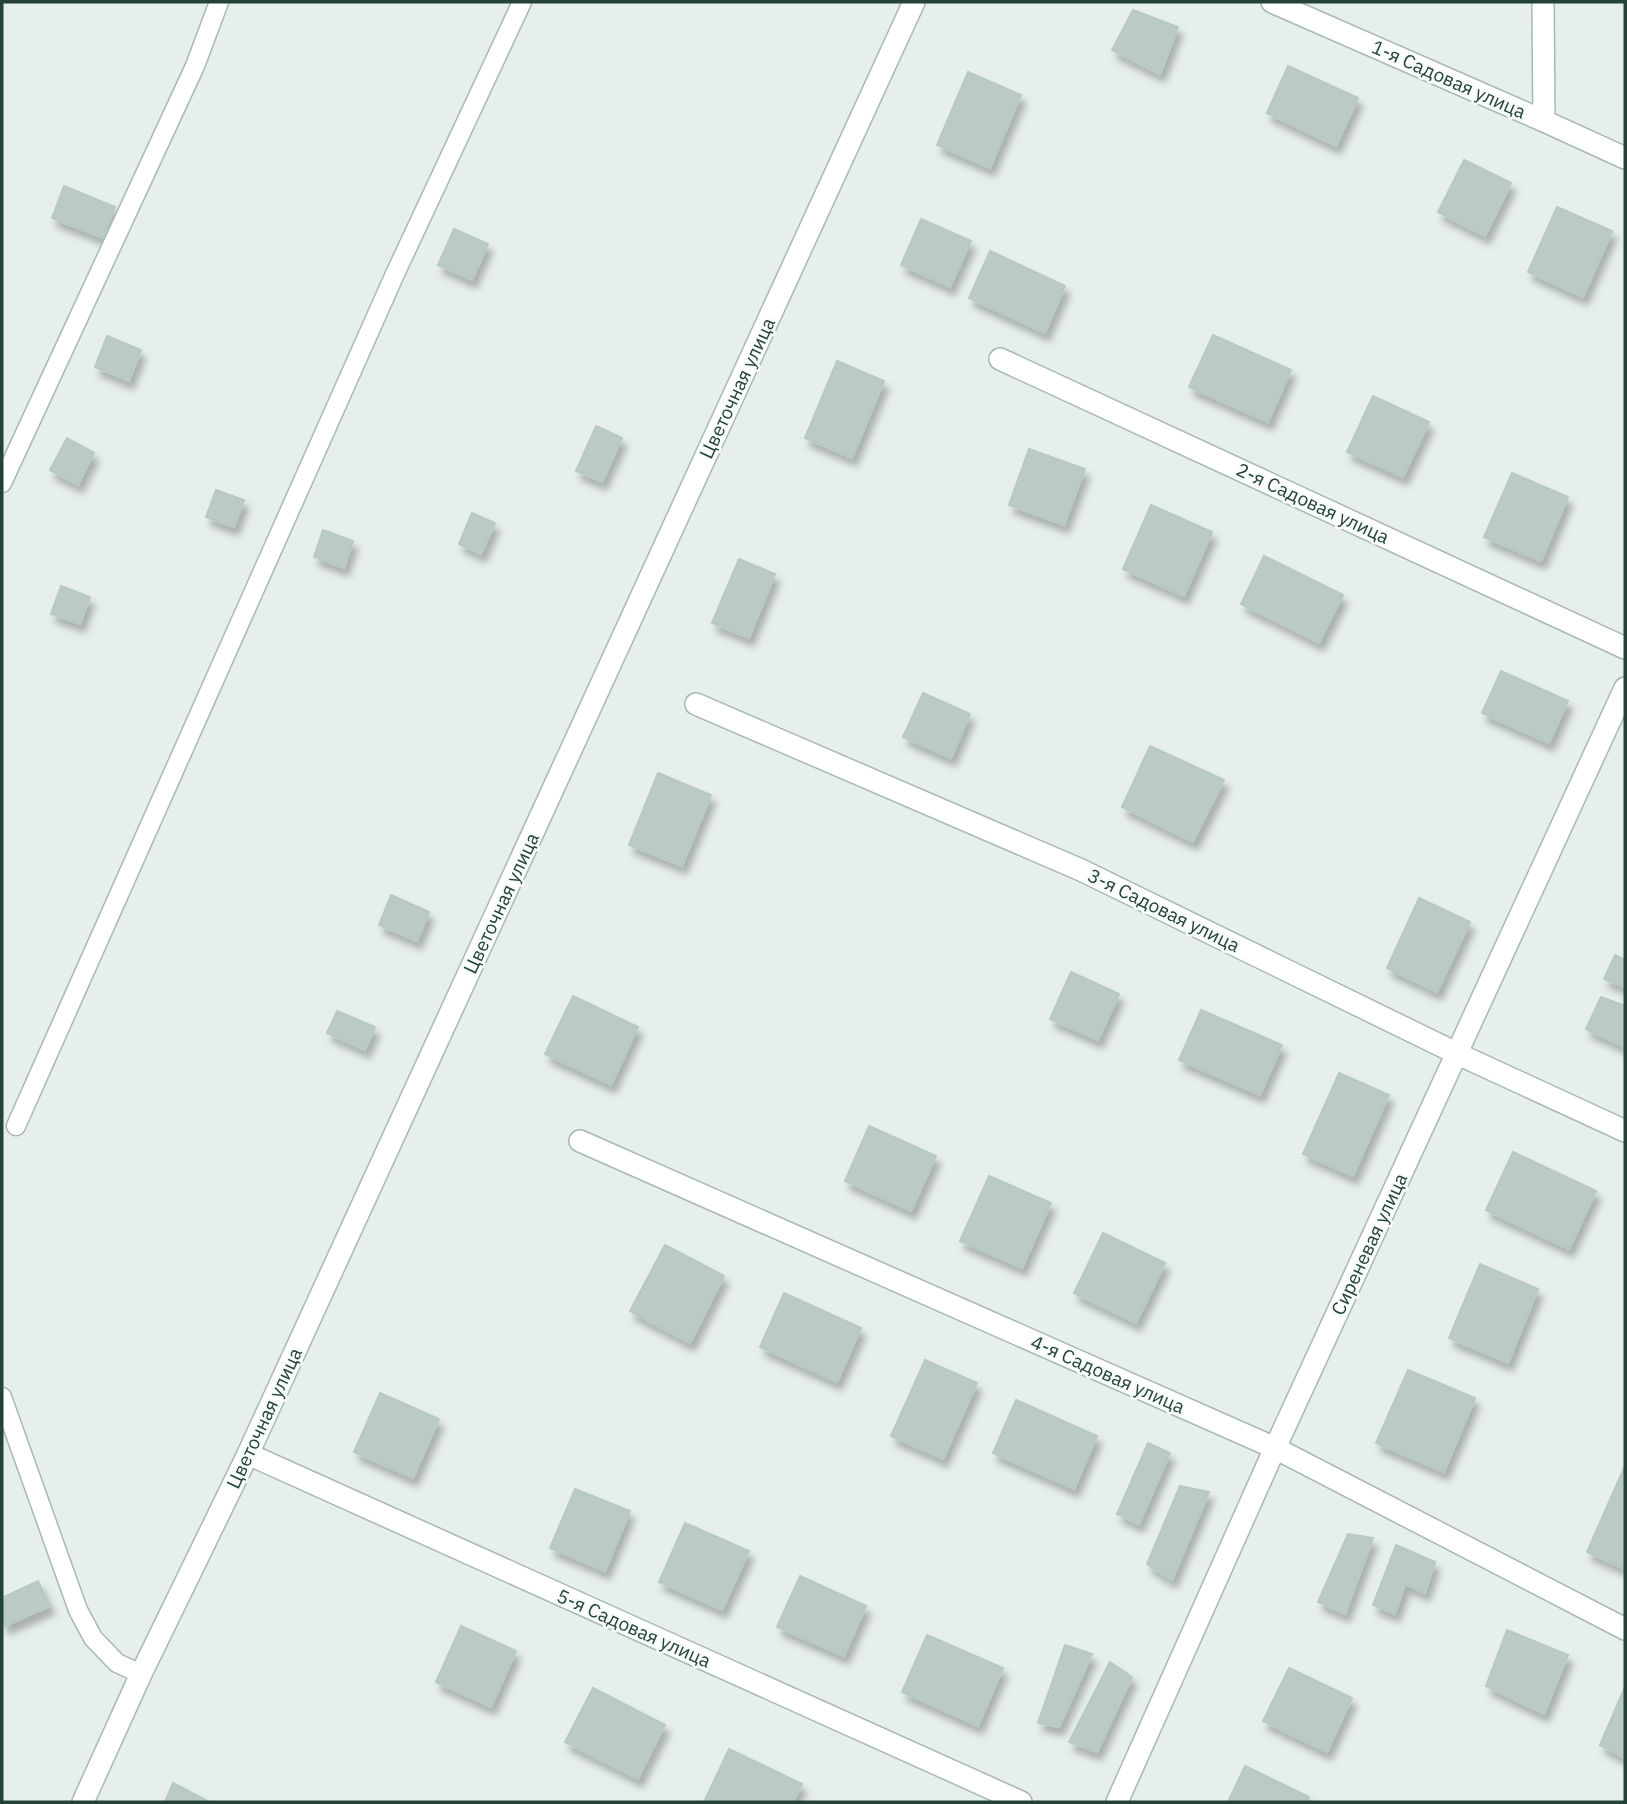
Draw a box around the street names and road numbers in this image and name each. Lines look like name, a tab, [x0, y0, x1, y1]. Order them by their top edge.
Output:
street label: 1-я Садовая улица	[1368, 34, 1530, 124]
street label: Цветочная улица	[694, 314, 780, 462]
street label: 2-я Садовая улица	[1233, 457, 1393, 549]
street label: Цветочная улица	[458, 829, 544, 977]
street label: 3-я Садовая улица	[1084, 863, 1244, 957]
street label: Сиреневая улица	[1326, 1169, 1412, 1319]
street label: 4-я Садовая улица	[1027, 1329, 1189, 1419]
street label: Цветочная улица	[221, 1344, 307, 1492]
street label: 5-я Садовая улица	[553, 1583, 715, 1673]

